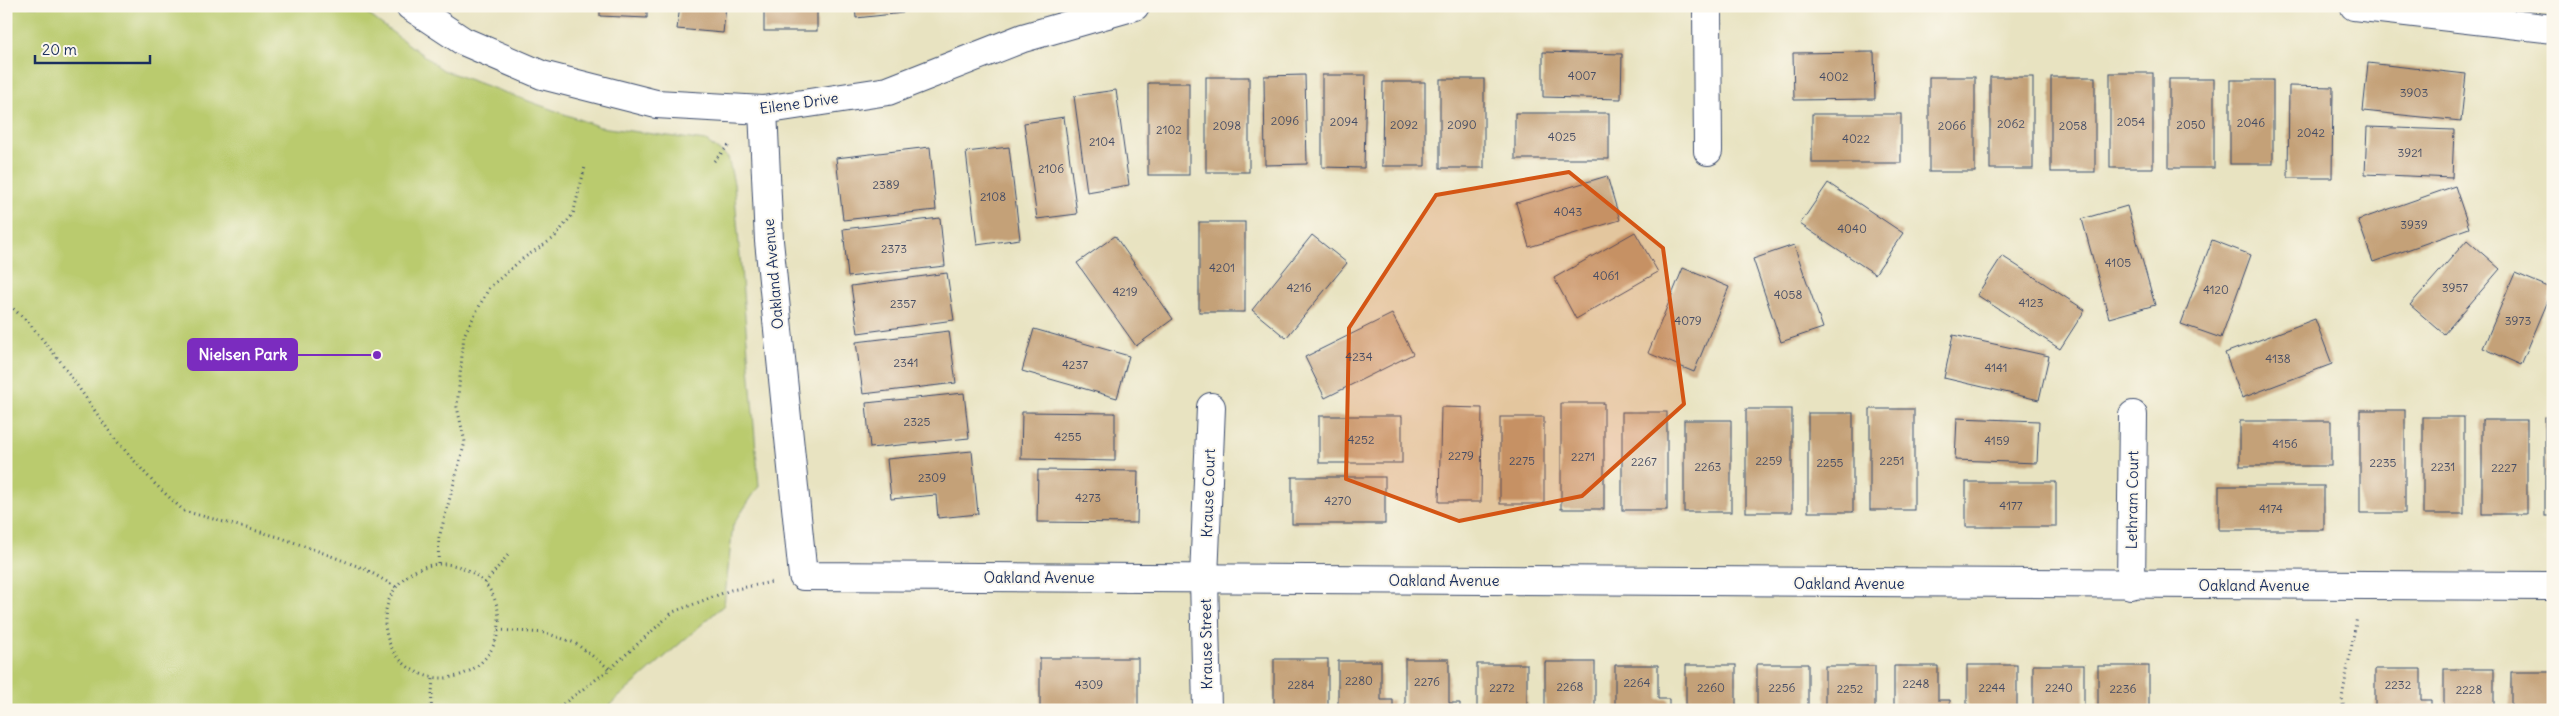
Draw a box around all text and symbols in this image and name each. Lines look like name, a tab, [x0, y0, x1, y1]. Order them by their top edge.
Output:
scale bar	[35, 32, 150, 64]
text: 20 m	[42, 40, 77, 59]
house number: 4007	[1568, 68, 1596, 83]
house number: 4002	[1819, 69, 1849, 84]
house number: 3903	[2400, 85, 2428, 100]
street label: Eilene Drive	[758, 88, 840, 118]
house number: 2096	[1271, 113, 1299, 128]
house number: 2094	[1330, 114, 1358, 129]
house number: 2054	[2117, 114, 2145, 129]
house number: 2046	[2237, 115, 2265, 130]
house number: 2062	[1997, 116, 2025, 131]
house number: 2092	[1390, 117, 1418, 132]
house number: 2090	[1447, 117, 1477, 132]
house number: 2050	[2176, 117, 2206, 132]
house number: 2098	[1213, 118, 1241, 133]
house number: 2066	[1938, 118, 1966, 133]
house number: 2058	[2059, 118, 2087, 133]
house number: 2102	[1156, 122, 1182, 137]
house number: 2042	[2297, 125, 2325, 140]
house number: 4025	[1548, 129, 1576, 144]
house number: 4022	[1842, 131, 1870, 146]
house number: 2104	[1089, 134, 1115, 149]
house number: 3921	[2397, 145, 2423, 160]
house number: 2106	[1038, 161, 1064, 176]
house number: 2389	[872, 177, 900, 192]
house number: 2108	[980, 189, 1006, 204]
house number: 4043	[1554, 204, 1582, 219]
house number: 3939	[2400, 217, 2428, 232]
street label: Oakland Avenue	[759, 218, 787, 330]
house number: 4040	[1837, 221, 1867, 236]
house number: 2373	[881, 241, 907, 256]
house number: 4105	[2105, 255, 2131, 270]
house number: 4201	[1209, 260, 1235, 275]
house number: 4061	[1593, 268, 1619, 283]
house number: 4216	[1286, 280, 1312, 295]
house number: 3957	[2442, 280, 2468, 295]
house number: 4120	[2203, 282, 2229, 297]
house number: 4219	[1112, 284, 1138, 299]
house number: 4058	[1774, 287, 1802, 302]
house number: 4123	[2019, 295, 2044, 310]
house number: 2357	[890, 296, 916, 311]
house number: 4079	[1674, 313, 1702, 328]
house number: 3973	[2505, 313, 2531, 328]
callout: Nielsen Park	[188, 339, 297, 370]
text: Nielsen Park	[199, 344, 287, 364]
house number: 4234	[1345, 349, 1373, 364]
house number: 4138	[2265, 351, 2291, 366]
house number: 2341	[894, 355, 918, 370]
house number: 4237	[1062, 357, 1088, 372]
house number: 4141	[1984, 360, 2008, 375]
house number: 2325	[904, 414, 931, 429]
house number: 4255	[1054, 429, 1082, 444]
house number: 4252	[1348, 432, 1375, 447]
house number: 4159	[1984, 433, 2010, 448]
house number: 4156	[2272, 436, 2298, 451]
street label: Krause Court	[1197, 448, 1219, 538]
house number: 2279	[1448, 448, 1474, 463]
house number: 2271	[1571, 449, 1595, 464]
street label: Lethram Court	[2122, 450, 2142, 550]
house number: 2275	[1509, 453, 1535, 468]
house number: 2259	[1756, 453, 1783, 468]
house number: 2251	[1880, 453, 1904, 468]
house number: 2267	[1631, 454, 1657, 469]
house number: 2255	[1817, 455, 1844, 470]
house number: 2235	[2370, 455, 2397, 470]
house number: 2263	[1695, 459, 1722, 474]
house number: 2231	[2431, 459, 2455, 474]
house number: 2227	[2491, 460, 2517, 475]
house number: 2309	[918, 470, 946, 485]
house number: 4273	[1075, 490, 1101, 505]
house number: 4270	[1324, 493, 1352, 508]
house number: 4177	[1999, 498, 2023, 513]
house number: 4174	[2259, 501, 2283, 516]
street label: Oakland Avenue	[983, 568, 1095, 587]
street label: Oakland Avenue	[1388, 571, 1500, 590]
street label: Oakland Avenue	[1793, 574, 1905, 593]
street label: Oakland Avenue	[2198, 576, 2310, 595]
street label: Krause Street	[1196, 598, 1216, 690]
house number: 2280	[1345, 673, 1373, 688]
house number: 2276	[1414, 674, 1440, 689]
house number: 2264	[1623, 675, 1651, 690]
house number: 2248	[1903, 676, 1929, 691]
house number: 4309	[1075, 677, 1103, 692]
house number: 2284	[1287, 677, 1315, 692]
house number: 2232	[2385, 677, 2412, 692]
house number: 2268	[1557, 679, 1584, 694]
house number: 2272	[1489, 680, 1515, 695]
house number: 2260	[1697, 680, 1725, 695]
house number: 2256	[1769, 680, 1796, 695]
house number: 2244	[1979, 680, 2005, 695]
house number: 2240	[2045, 680, 2073, 695]
house number: 2252	[1837, 681, 1864, 696]
house number: 2236	[2110, 681, 2137, 696]
house number: 2228	[2456, 682, 2482, 697]

